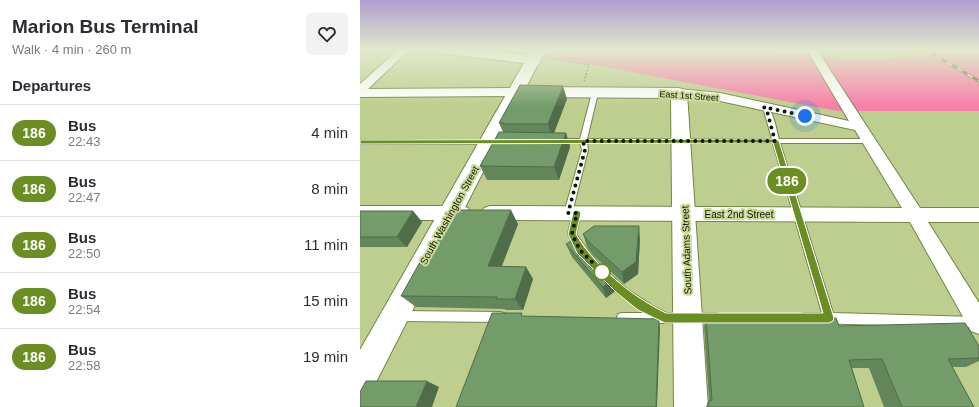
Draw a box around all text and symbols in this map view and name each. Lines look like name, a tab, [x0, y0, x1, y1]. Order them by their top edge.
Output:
button: heart	[306, 13, 348, 55]
text: Marion Bus Terminal	[12, 16, 199, 37]
text: Walk · 4 min · 260 m	[12, 42, 131, 57]
text: Departures	[12, 77, 91, 94]
street label: East 1st Street	[659, 89, 719, 103]
your location	[795, 106, 815, 126]
text: Bus	[68, 117, 96, 134]
text: 4 min	[311, 124, 348, 141]
text: 186	[22, 125, 46, 141]
text: 22:43	[68, 134, 101, 149]
street label: South Washington Street	[418, 164, 481, 266]
line badge: 186	[764, 168, 810, 194]
text: Bus	[68, 173, 96, 190]
text: 186	[775, 173, 799, 189]
text: 8 min	[311, 180, 348, 197]
text: 186	[22, 181, 46, 197]
text: 22:47	[68, 190, 101, 205]
street label: South Adams Street	[679, 205, 694, 295]
street label: East 2nd Street	[705, 209, 774, 220]
text: Bus	[68, 229, 96, 246]
text: 11 min	[304, 236, 348, 253]
text: 186	[22, 237, 46, 253]
text: 22:50	[68, 246, 101, 261]
unlabelled marker	[593, 263, 611, 281]
text: Bus	[68, 285, 96, 302]
text: 15 min	[303, 292, 348, 309]
text: 186	[22, 293, 46, 309]
text: 22:54	[68, 302, 101, 317]
text: Bus	[68, 341, 96, 358]
text: 19 min	[303, 348, 348, 365]
text: 186	[22, 349, 46, 365]
text: 22:58	[68, 358, 101, 373]

